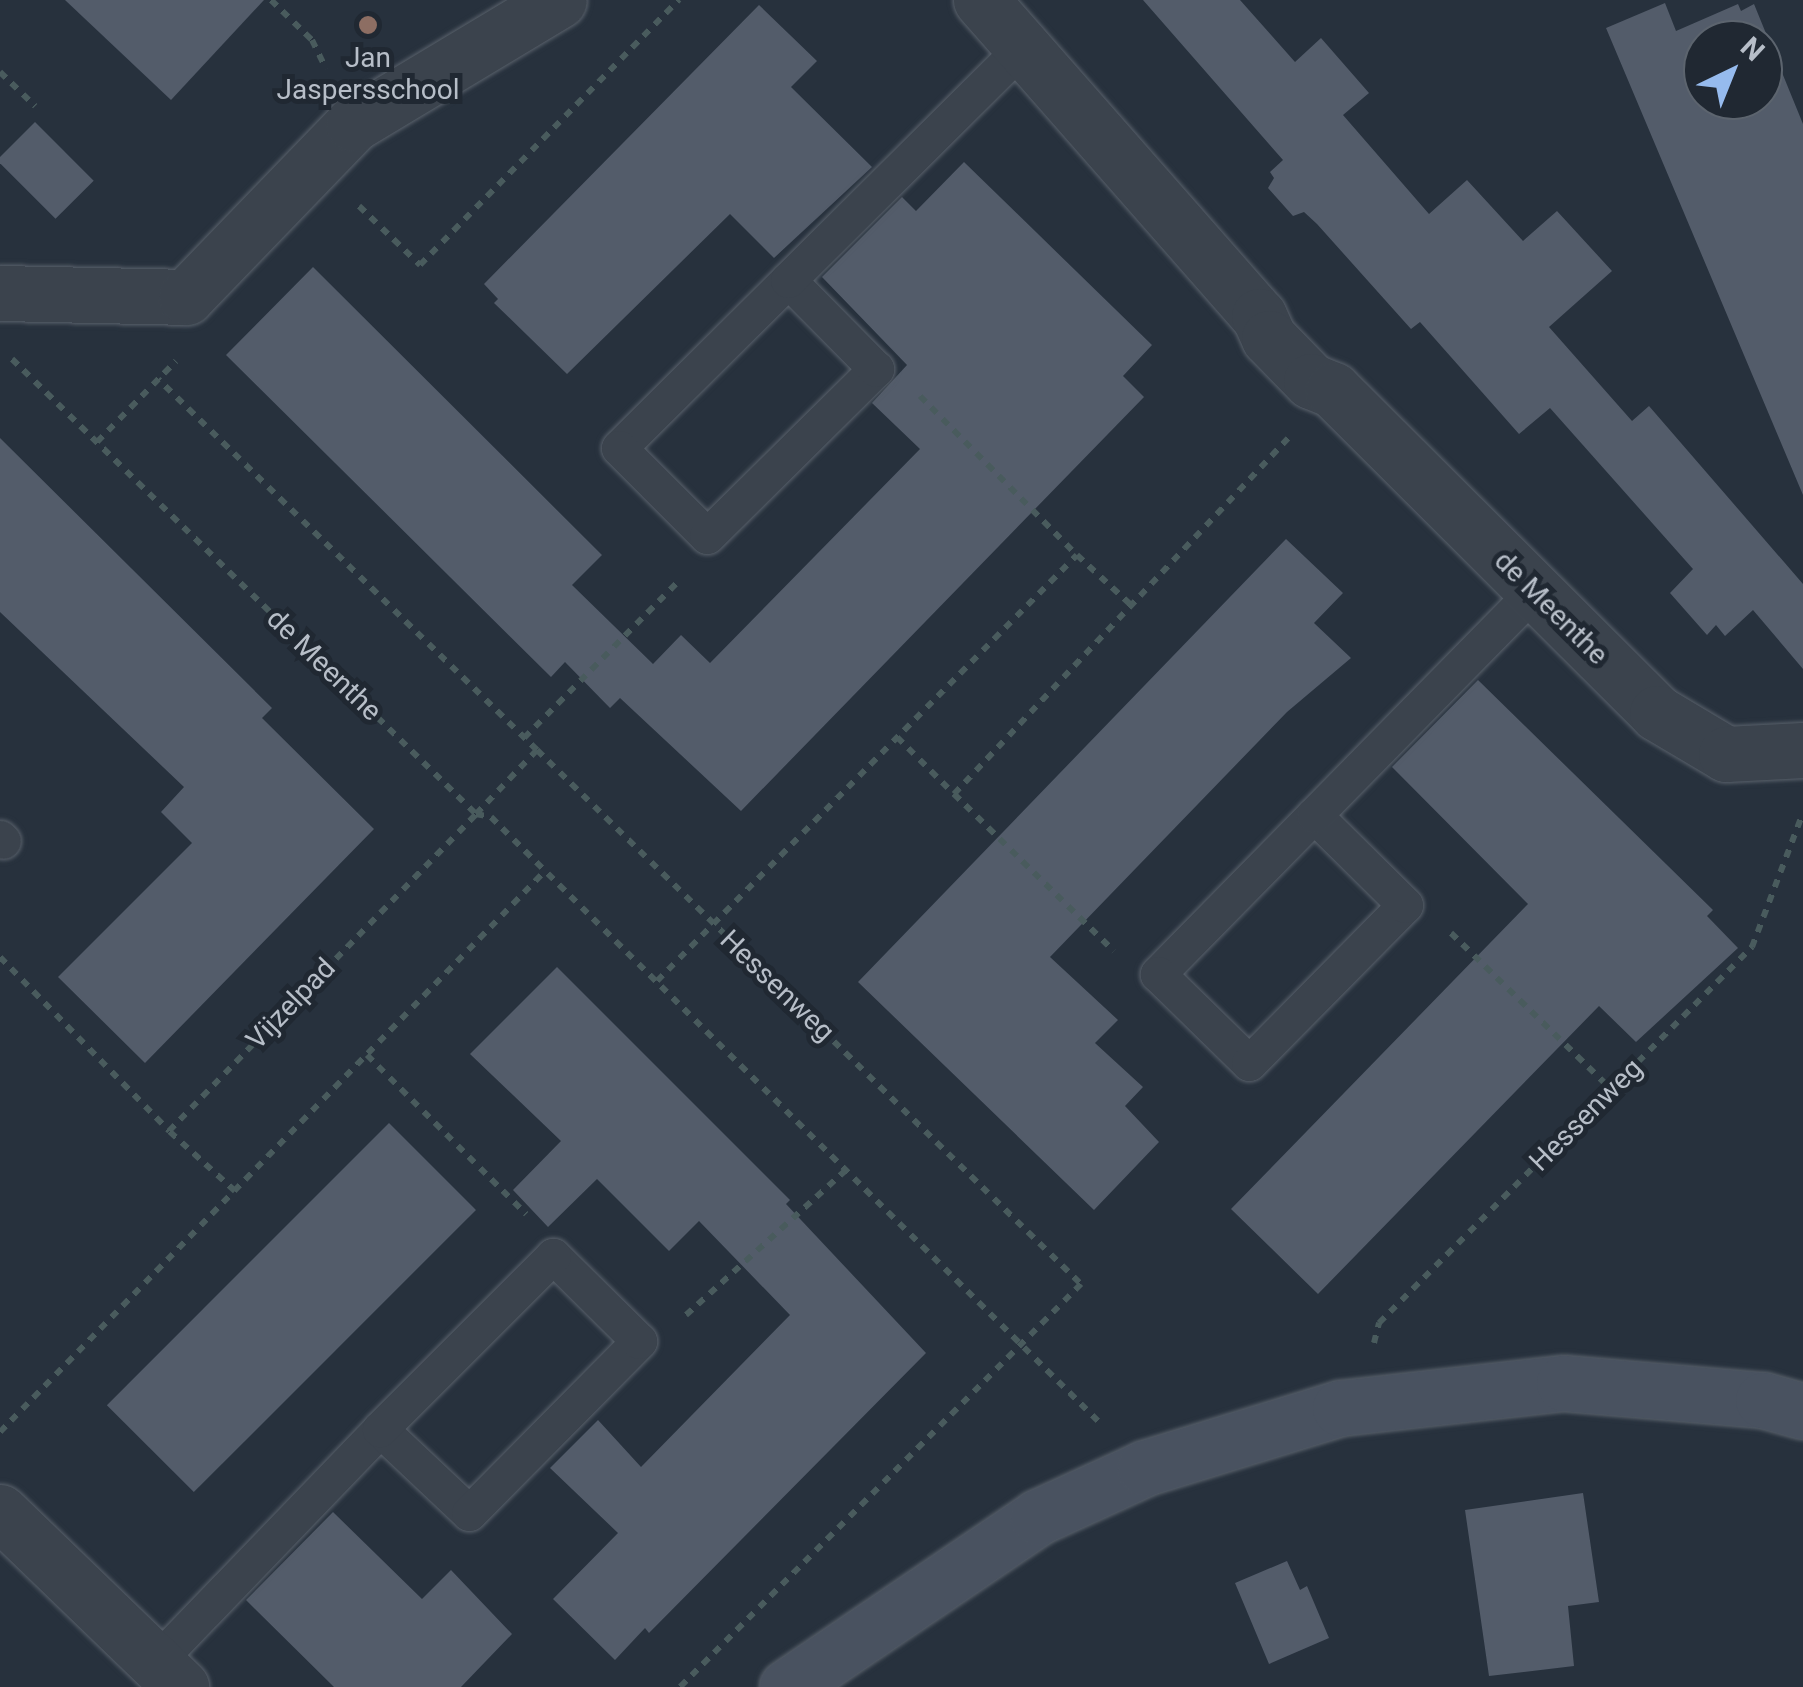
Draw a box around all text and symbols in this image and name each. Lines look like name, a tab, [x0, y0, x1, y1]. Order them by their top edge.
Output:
marker: Jan Jaspersschool	[357, 14, 379, 36]
north arrow	[1683, 20, 1783, 120]
text: N	[1734, 30, 1771, 68]
place label: Jan Jaspersschool	[277, 41, 459, 107]
street label: de Meenthe	[1487, 544, 1615, 672]
street label: de Meenthe	[260, 602, 388, 728]
street label: Hessenweg	[713, 923, 841, 1049]
street label: Vijzelpad	[240, 952, 342, 1056]
street label: Hessenweg	[1523, 1052, 1649, 1178]

